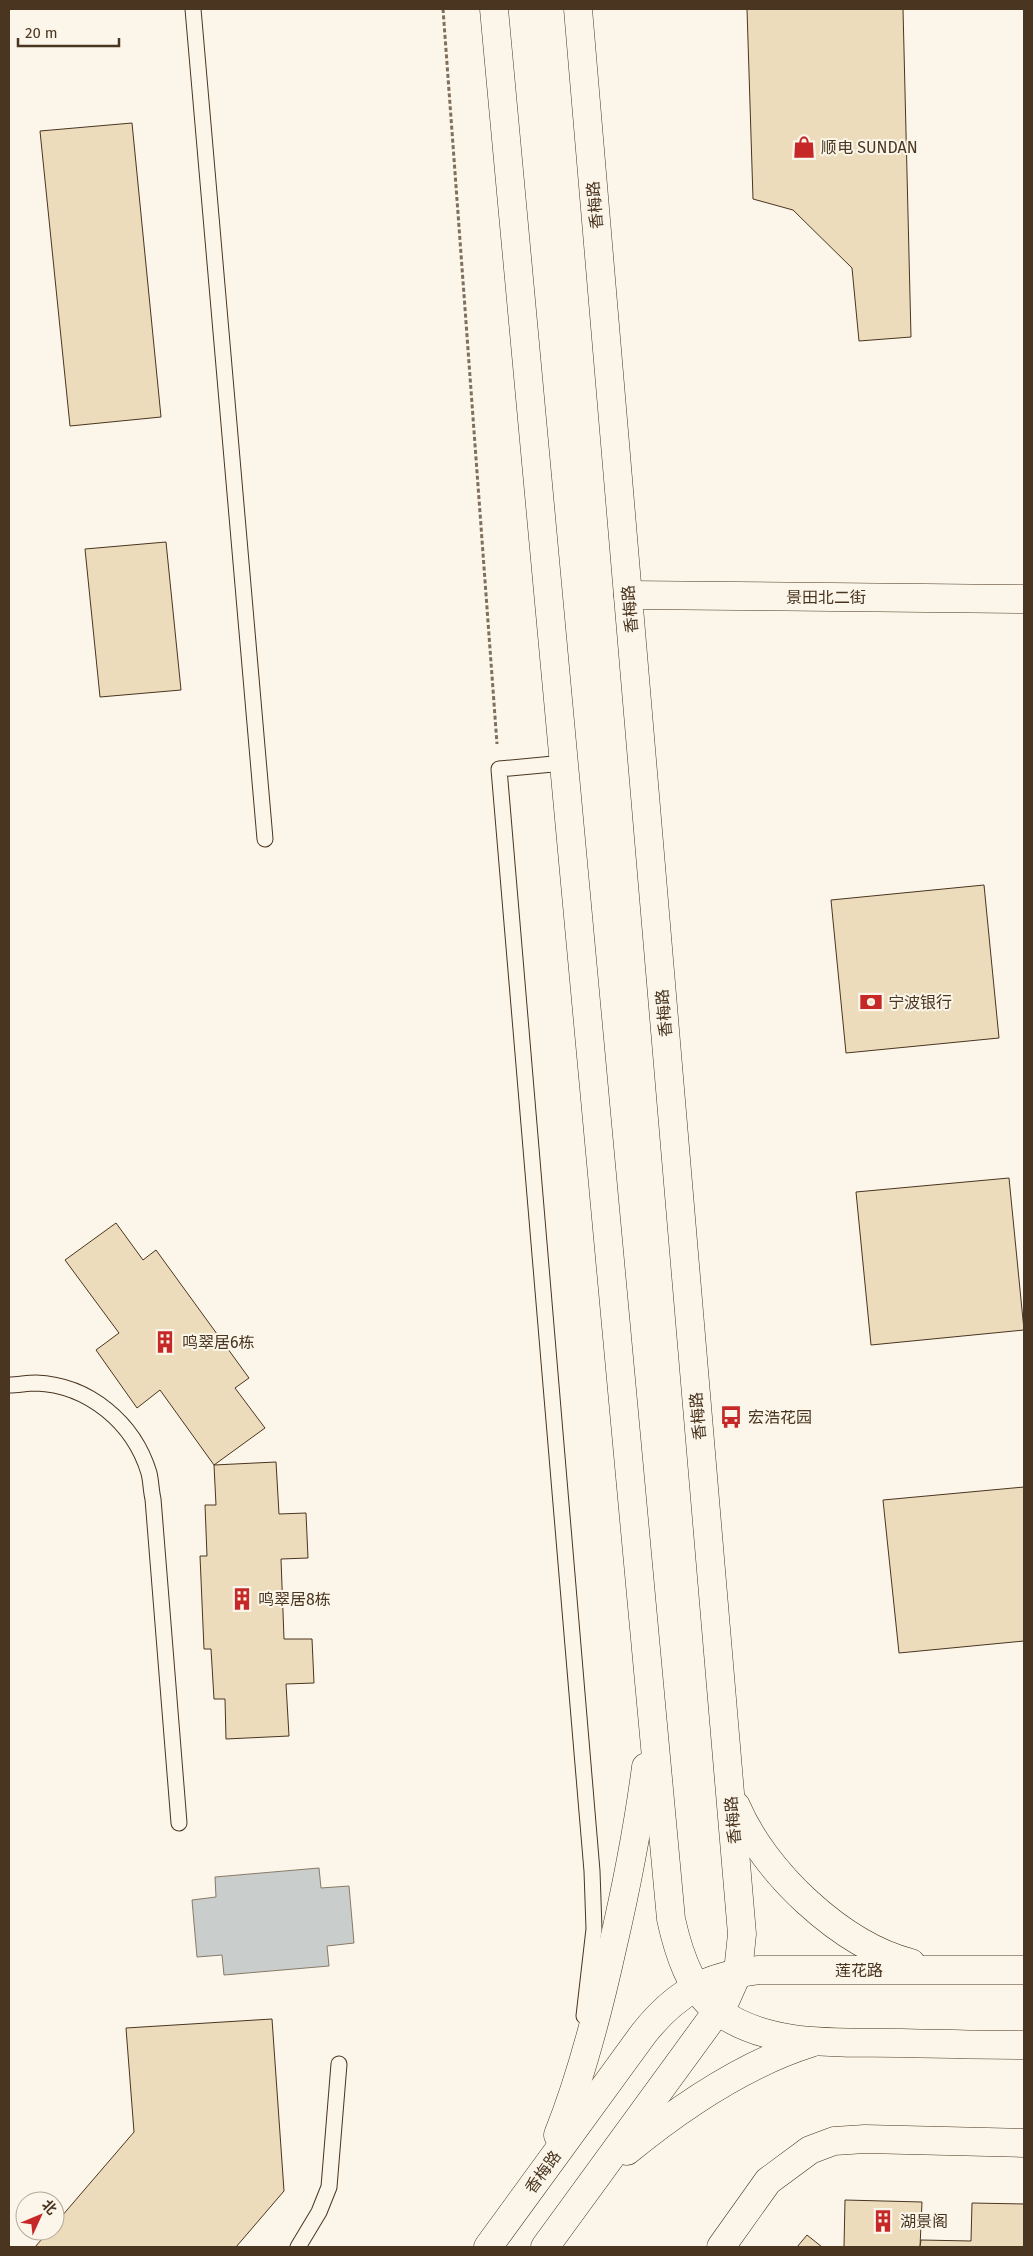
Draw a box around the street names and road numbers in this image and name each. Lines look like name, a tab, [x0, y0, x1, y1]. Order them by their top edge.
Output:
street label: 香梅路	[583, 180, 607, 230]
street label: 香梅路	[618, 584, 642, 634]
street label: 景田北二街	[786, 588, 866, 607]
street label: 香梅路	[652, 988, 676, 1038]
street label: 香梅路	[686, 1391, 710, 1441]
street label: 香梅路	[721, 1795, 745, 1845]
street label: 莲花路	[835, 1961, 883, 1980]
street label: 香梅路	[521, 2147, 565, 2197]

